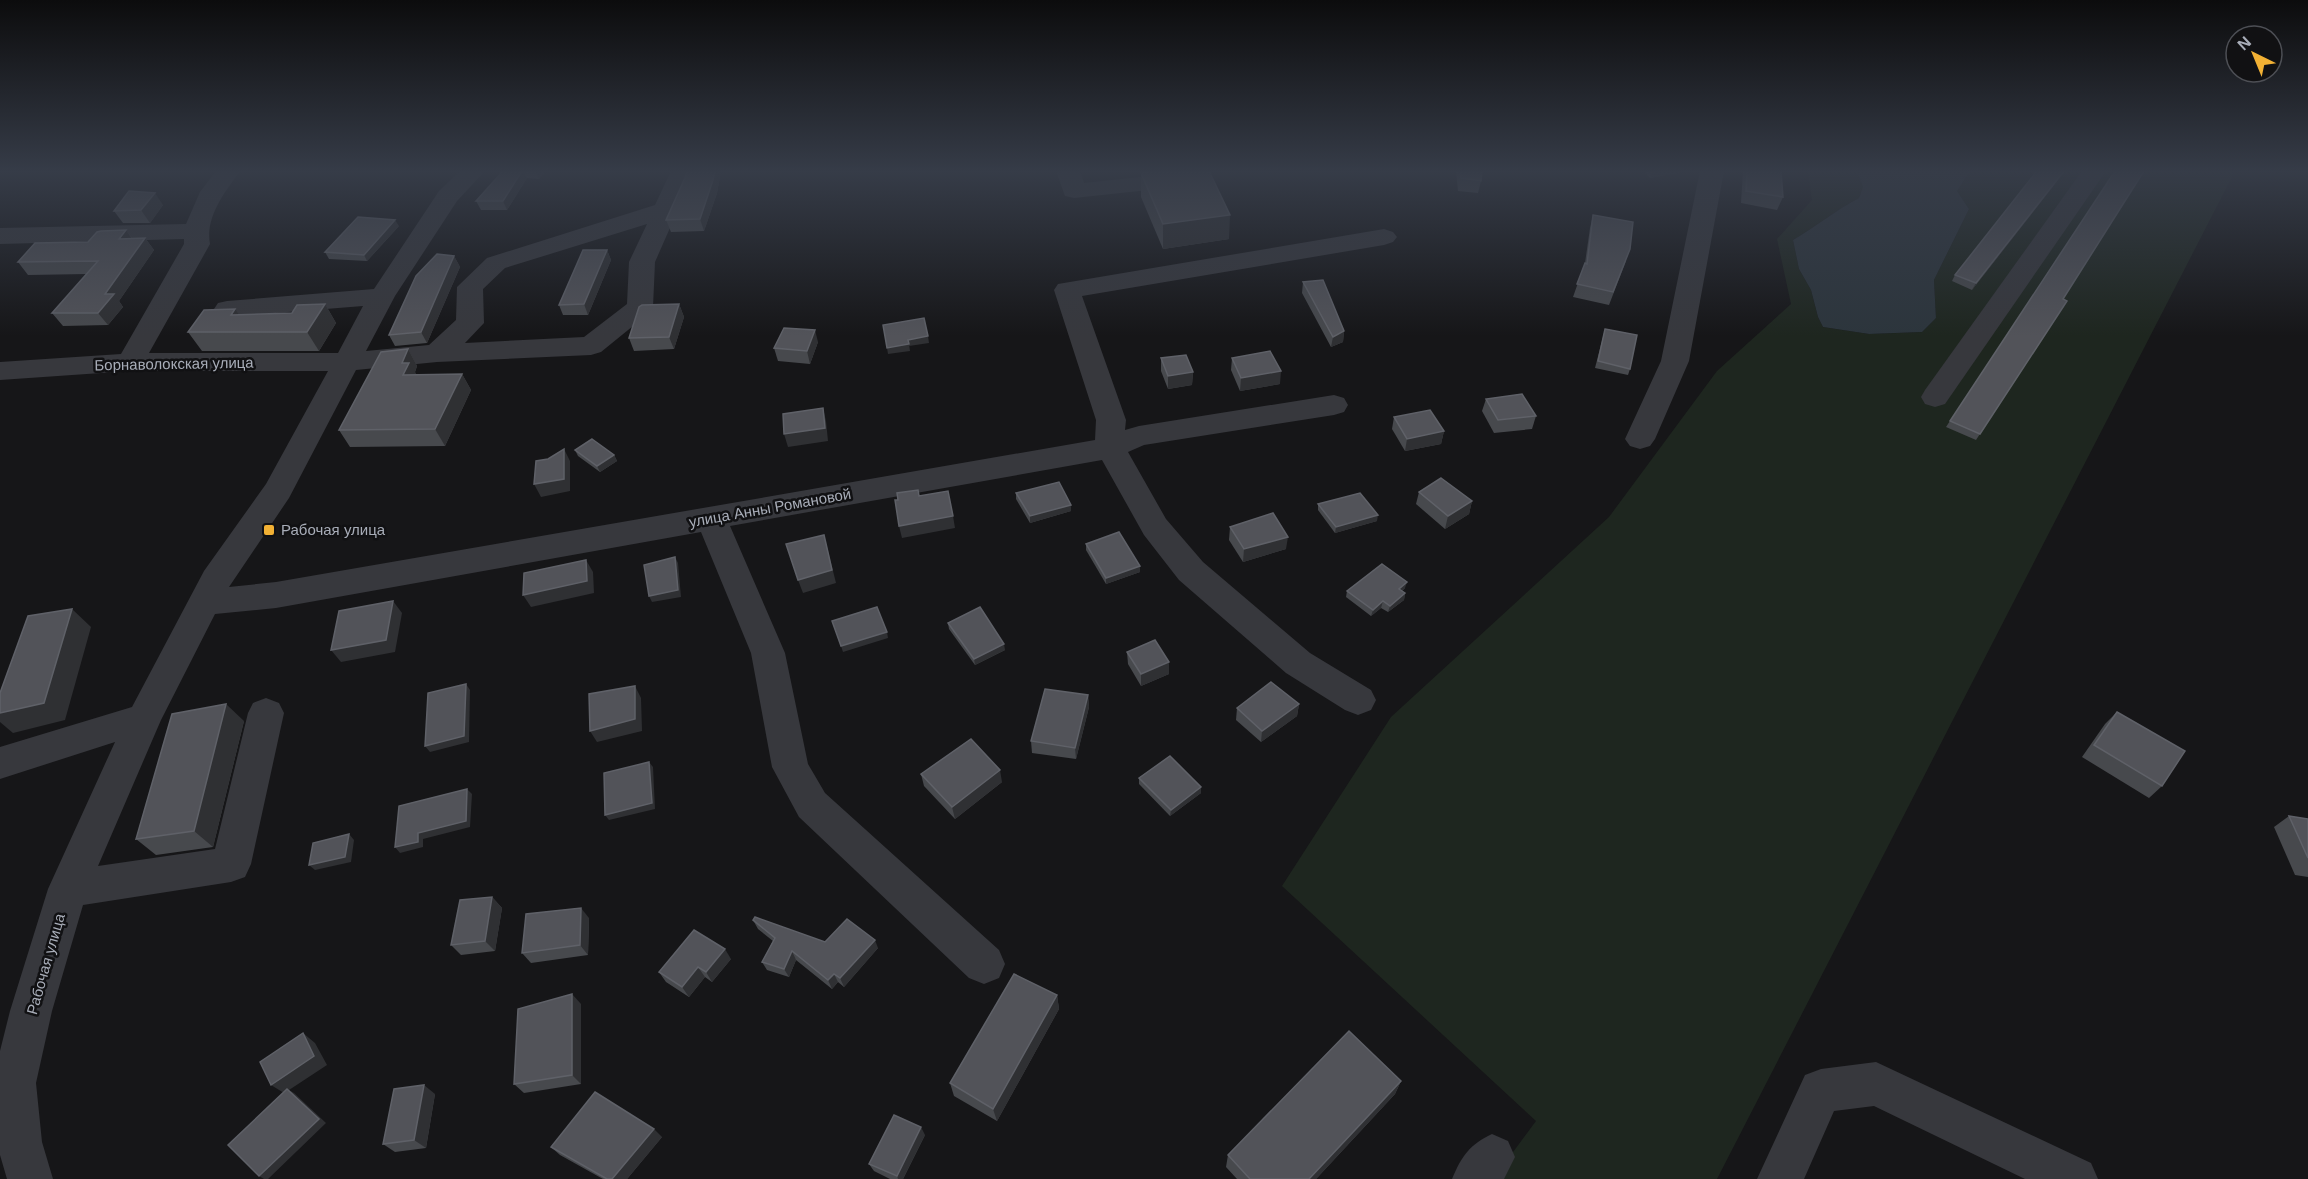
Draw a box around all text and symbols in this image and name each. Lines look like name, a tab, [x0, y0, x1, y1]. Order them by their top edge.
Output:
north arrow	[2224, 24, 2284, 84]
text: N	[2234, 33, 2254, 54]
street label: Борнаволокская улица	[94, 354, 254, 373]
street label: улица Анны Романовой	[687, 485, 852, 530]
place label: Рабочая улица	[281, 521, 386, 538]
marker: Рабочая улица	[262, 523, 276, 537]
street label: Рабочая улица	[23, 911, 68, 1016]

